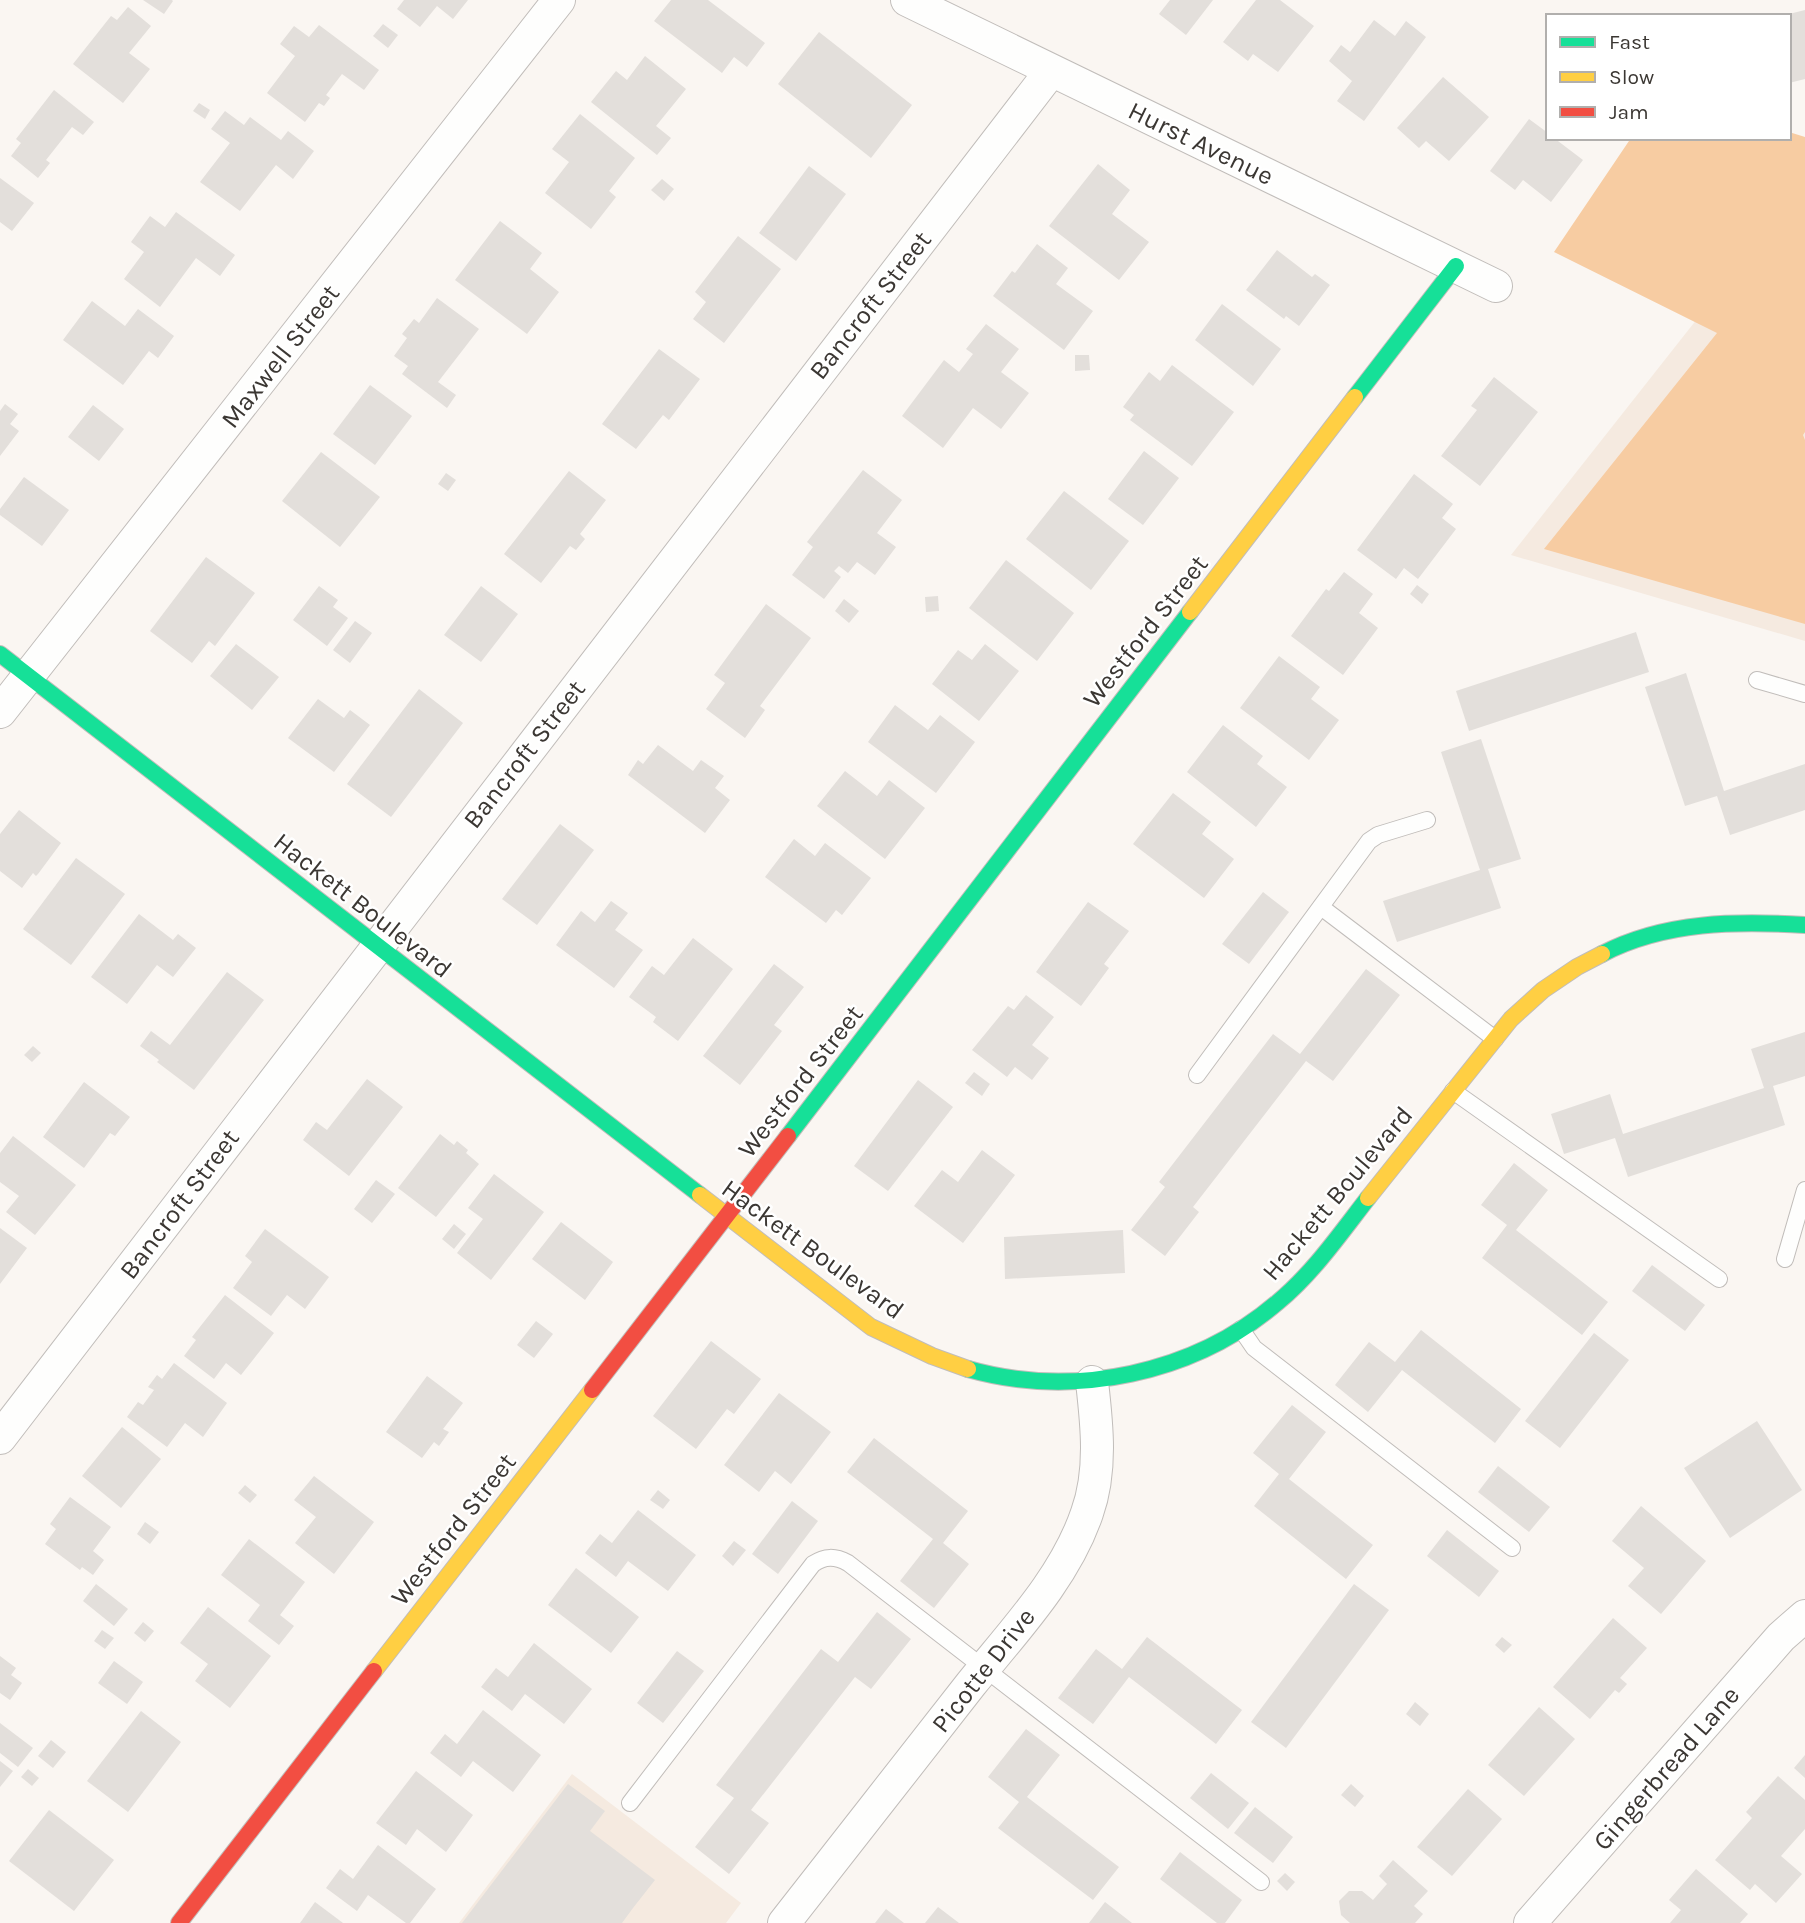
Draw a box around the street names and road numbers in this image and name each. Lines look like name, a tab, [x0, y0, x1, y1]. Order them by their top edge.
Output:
street label: Hurst Avenue	[1123, 95, 1278, 192]
street label: Bancroft Street	[803, 225, 938, 386]
street label: Maxwell Street	[215, 278, 346, 434]
street label: Westford Street	[1076, 549, 1215, 714]
street label: Bancroft Street	[457, 674, 592, 835]
street label: Hackett Boulevard	[267, 826, 458, 985]
street label: Westford Street	[731, 999, 870, 1164]
street label: Hackett Boulevard	[1256, 1100, 1419, 1287]
street label: Bancroft Street	[113, 1123, 246, 1285]
street label: Hackett Boulevard	[716, 1173, 910, 1326]
street label: Westford Street	[384, 1447, 523, 1612]
street label: Picotte Drive	[925, 1602, 1042, 1739]
street label: Gingerbread Lane	[1587, 1680, 1746, 1857]

